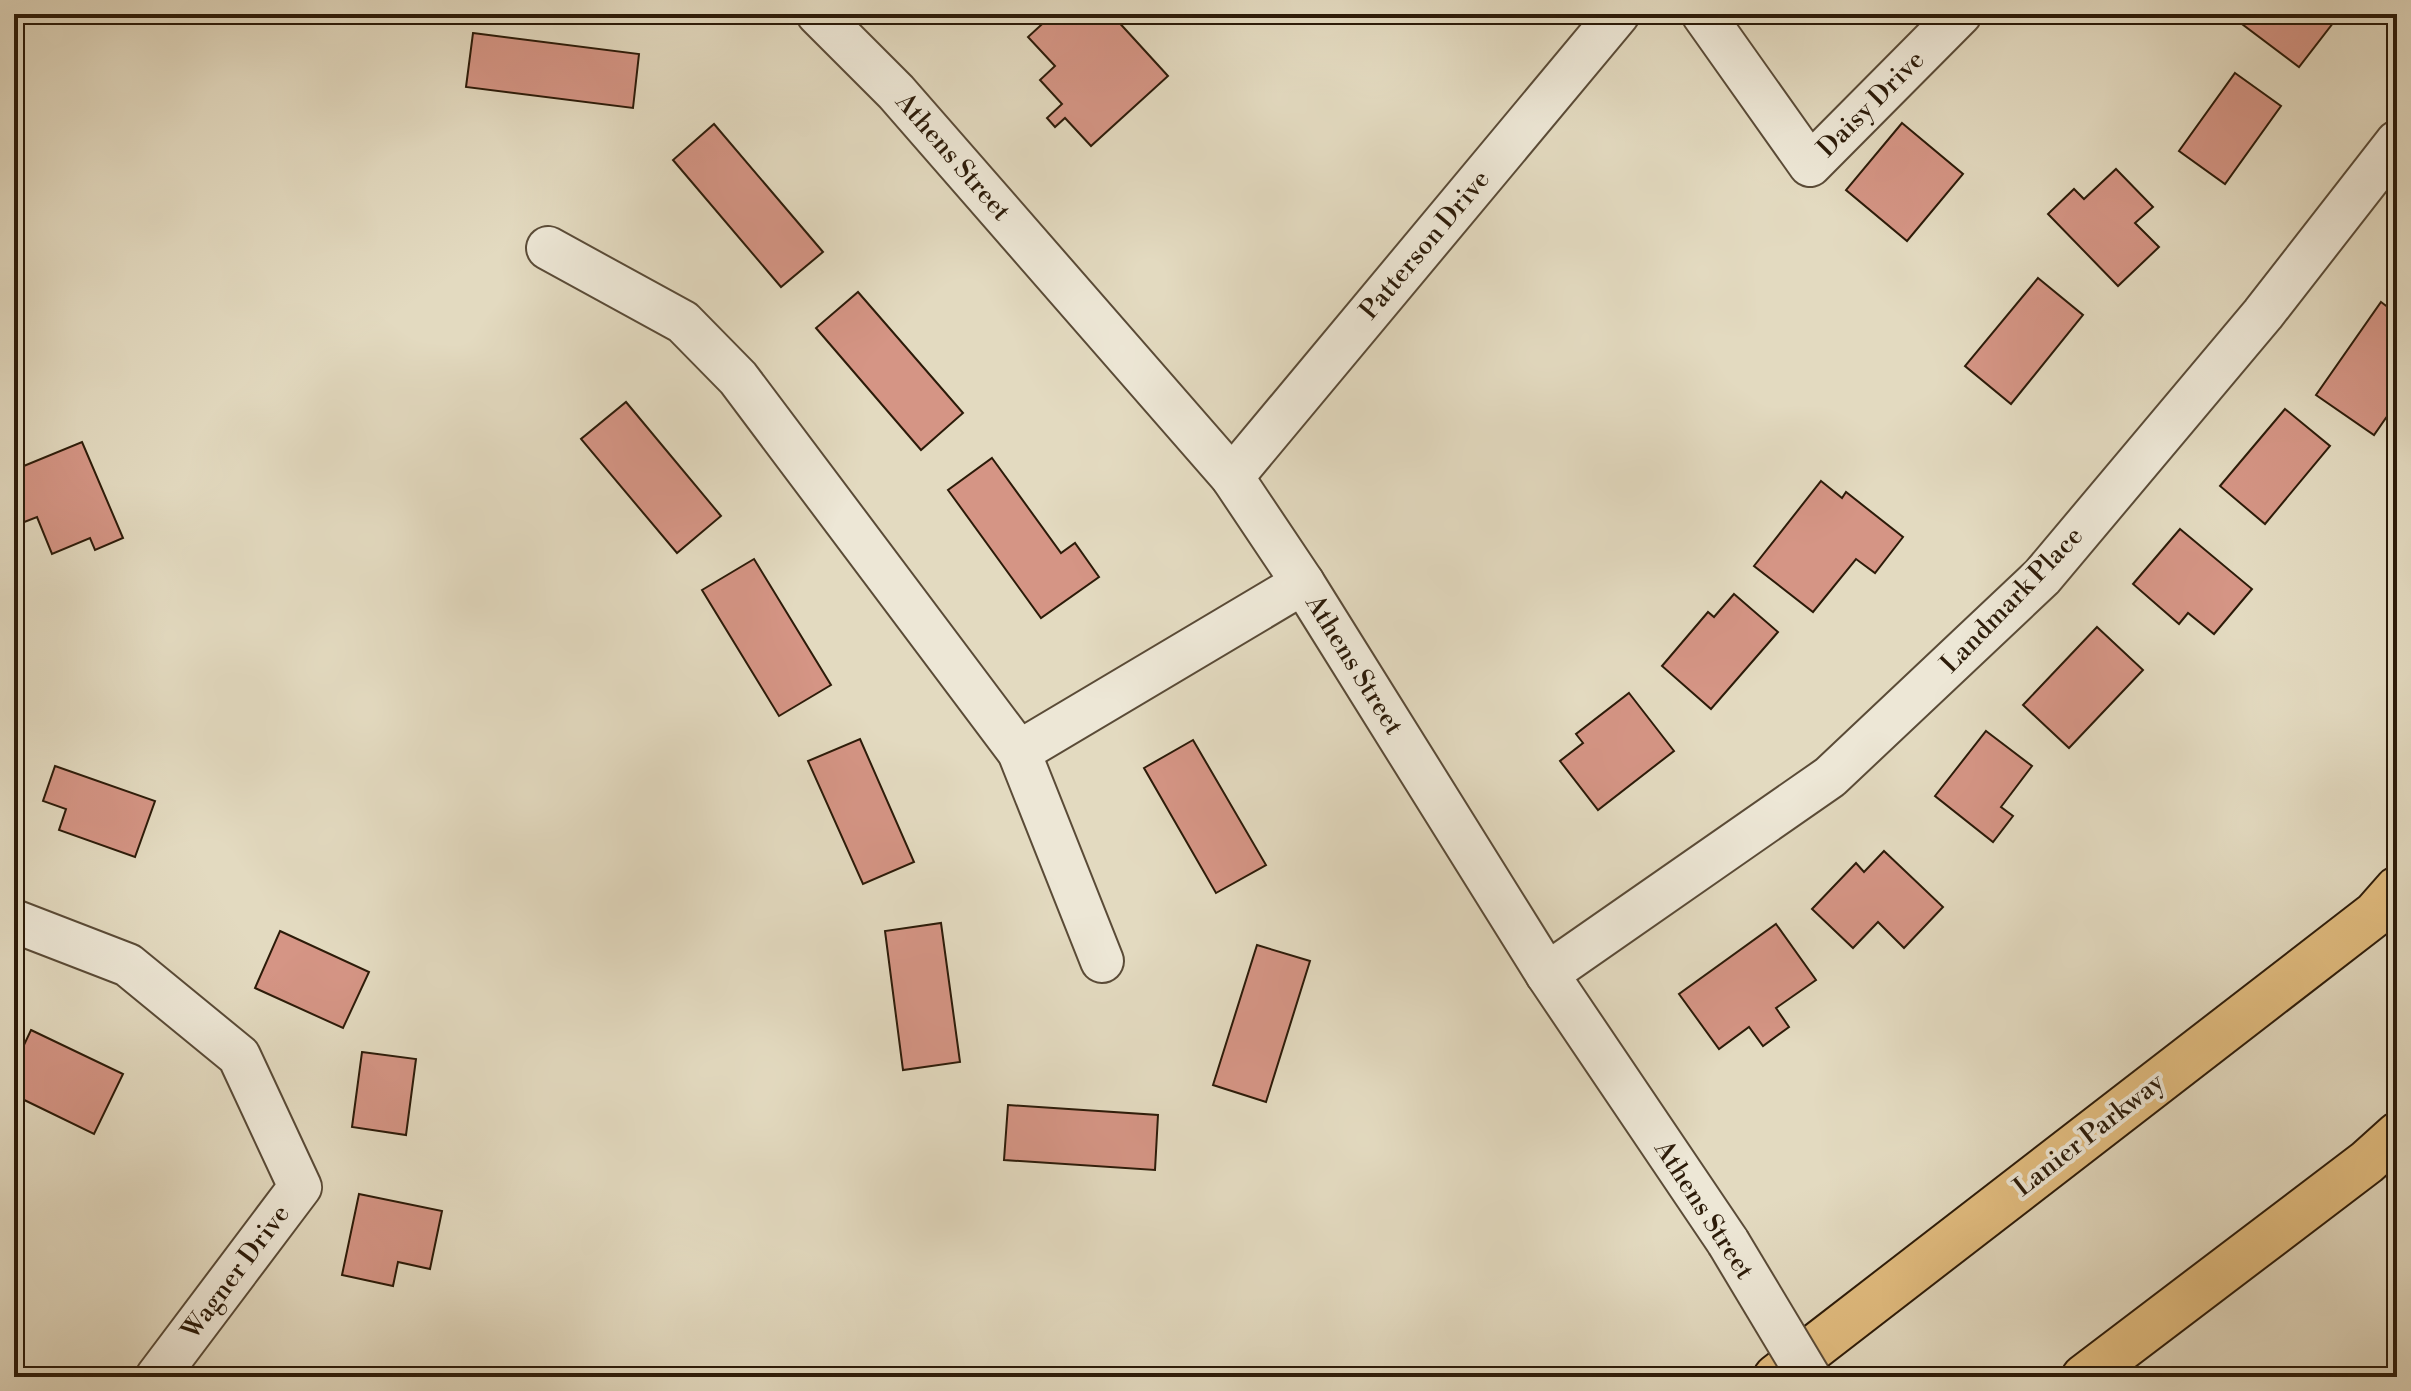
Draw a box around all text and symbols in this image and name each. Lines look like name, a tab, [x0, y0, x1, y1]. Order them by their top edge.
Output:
street label: Daisy Drive	[1811, 44, 1931, 164]
street label: Athens Street	[888, 86, 1017, 227]
street label: Patterson Drive	[1353, 164, 1497, 326]
street label: Landmark Place	[1934, 520, 2090, 680]
street label: Athens Street	[1298, 588, 1410, 741]
street label: Lanier Parkway	[2007, 1066, 2171, 1204]
street label: Athens Street	[1647, 1134, 1761, 1285]
street label: Wagner Drive	[174, 1198, 297, 1346]

